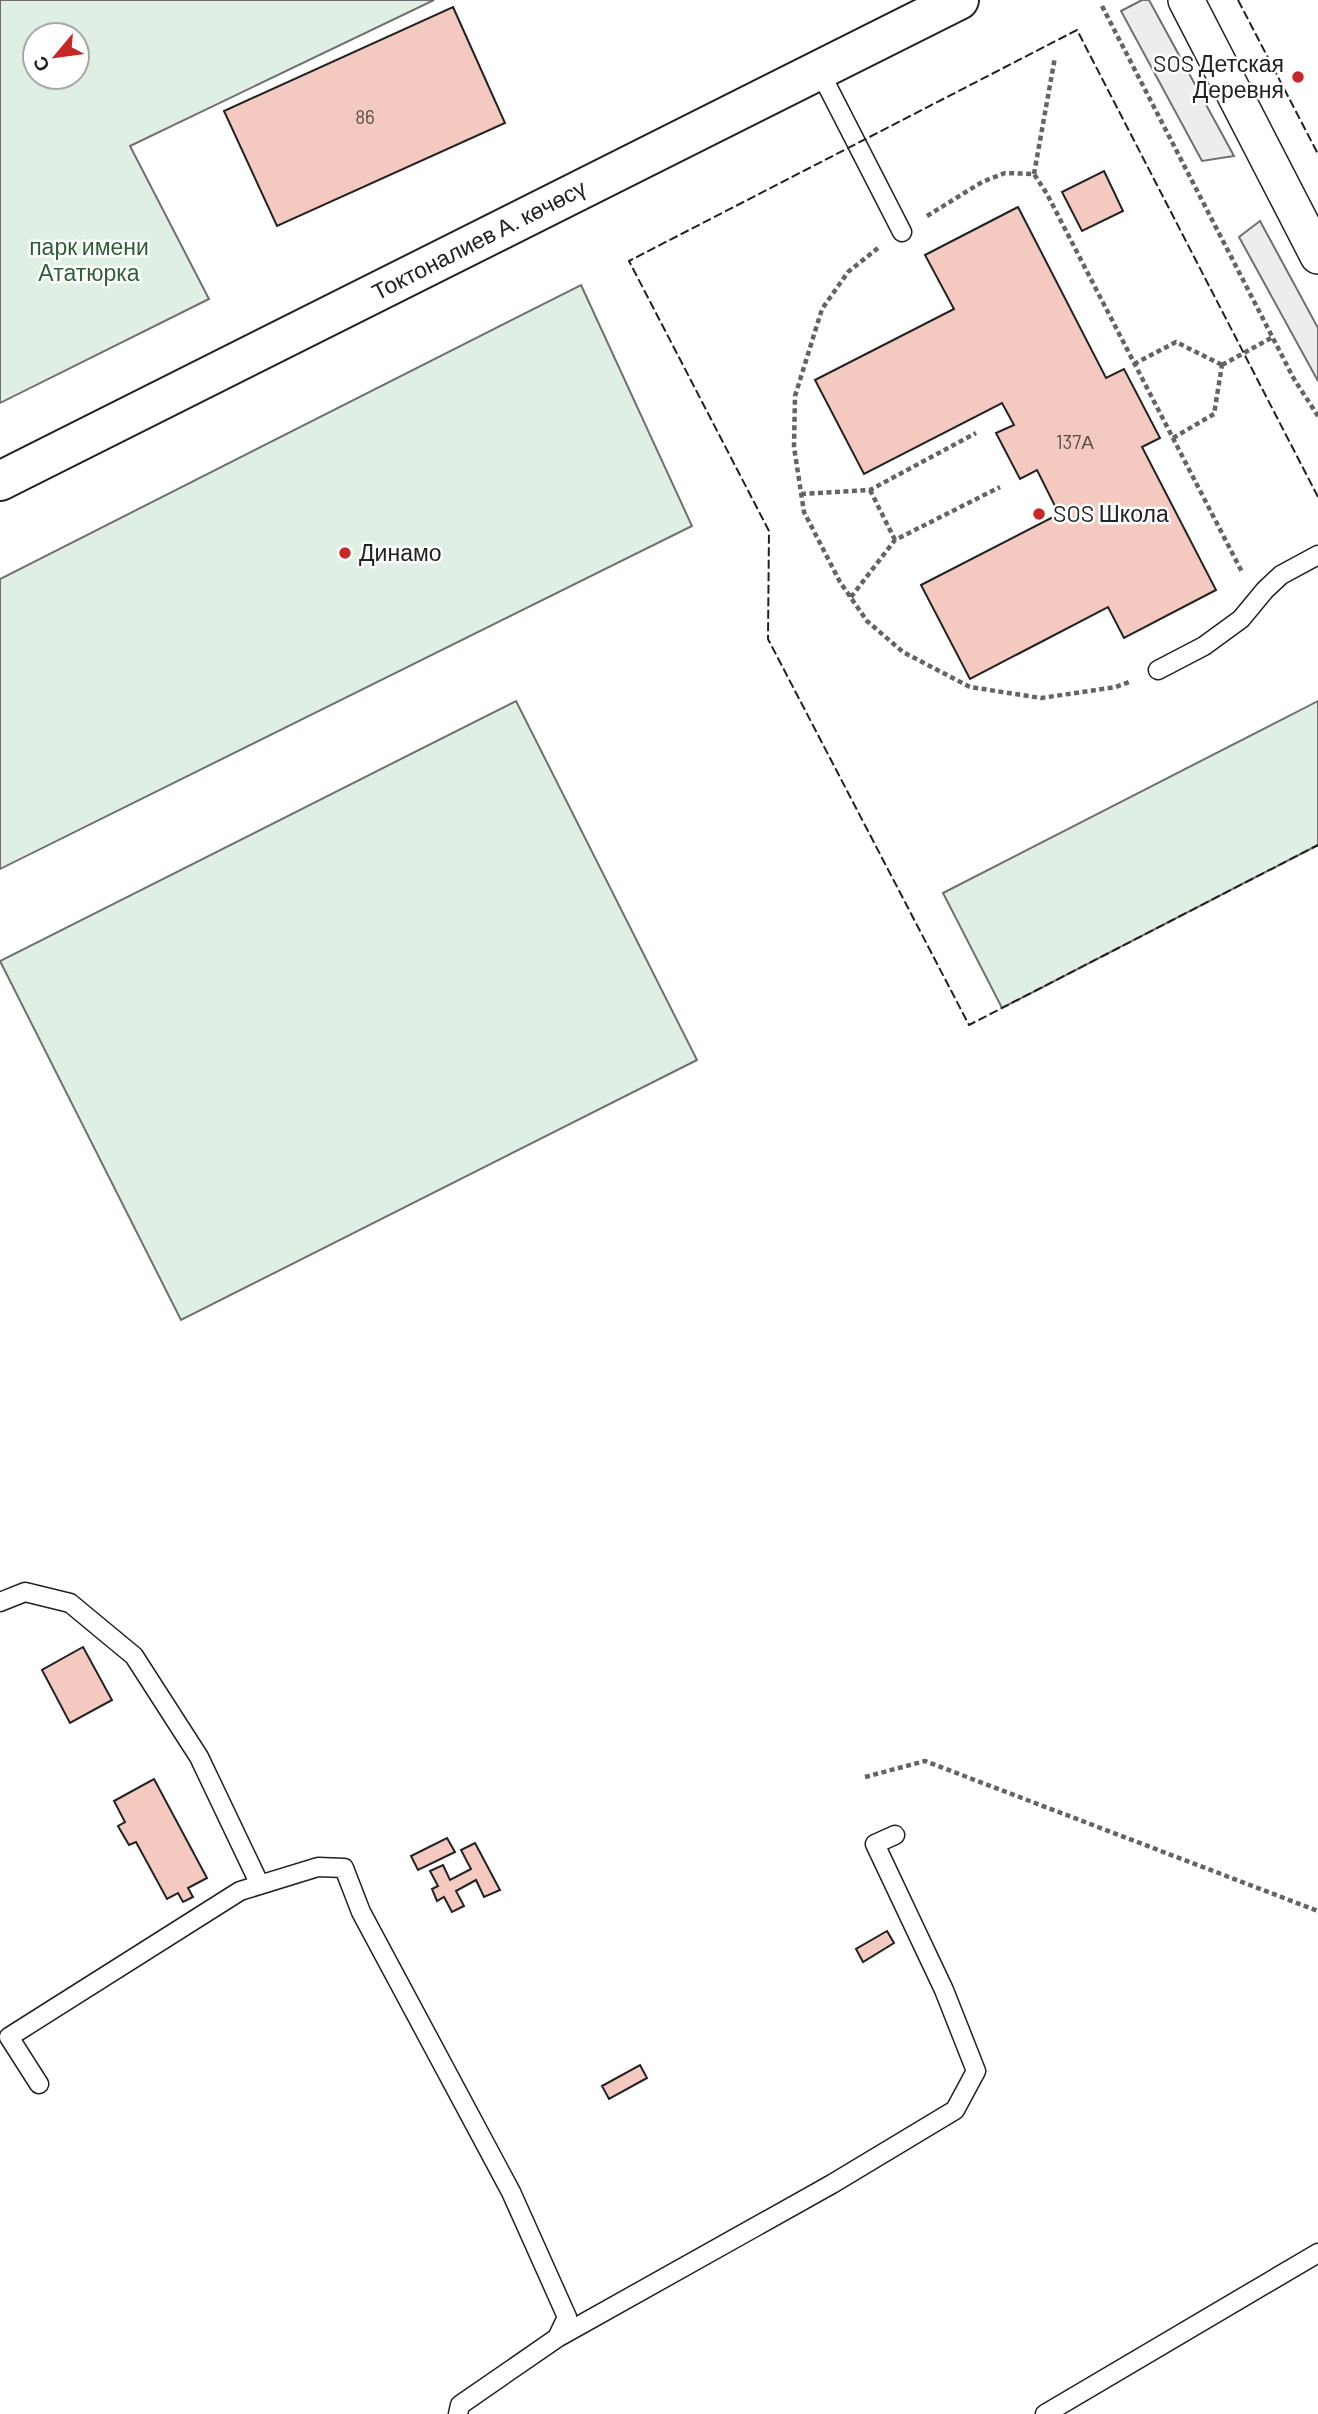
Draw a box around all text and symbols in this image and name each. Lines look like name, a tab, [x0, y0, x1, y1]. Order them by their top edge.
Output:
north arrow	[21, 21, 91, 91]
place label: SOS Детская Деревня	[1153, 49, 1284, 103]
text: С	[27, 53, 54, 76]
marker: SOS Детская Деревня	[1290, 69, 1306, 85]
house number: 86	[355, 105, 375, 128]
street label: Токтоналиев А. көчөсү	[367, 173, 591, 305]
park label: парк имени Ататюрка	[29, 232, 149, 286]
house number: 137А	[1056, 430, 1094, 453]
place label: SOS Школа	[1053, 499, 1169, 527]
marker: SOS Школа	[1031, 506, 1047, 522]
place label: Динамо	[359, 538, 442, 566]
marker: Динамо	[337, 545, 353, 561]

